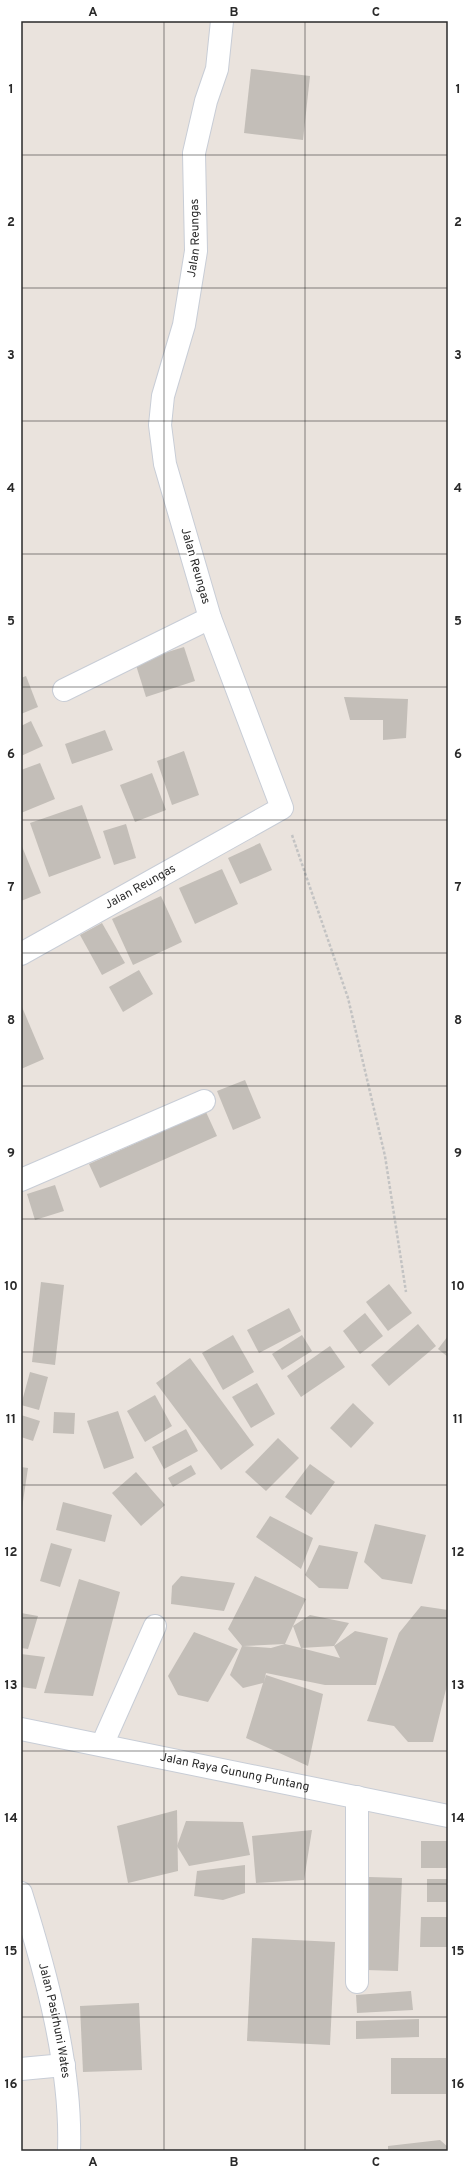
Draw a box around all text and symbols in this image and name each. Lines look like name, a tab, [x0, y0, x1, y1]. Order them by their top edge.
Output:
text: A	[88, 5, 98, 21]
text: B	[230, 5, 239, 21]
text: C	[372, 5, 380, 21]
text: 1	[8, 82, 14, 98]
text: 1	[455, 82, 461, 98]
street label: Jalan Reungas	[184, 199, 204, 279]
text: 2	[7, 215, 15, 231]
text: 2	[454, 215, 462, 231]
text: 3	[7, 348, 15, 364]
text: 3	[454, 348, 462, 364]
text: 4	[7, 481, 15, 497]
text: 4	[454, 481, 462, 497]
street label: Jalan Reungas	[176, 526, 214, 606]
text: 5	[7, 614, 15, 630]
text: 5	[454, 614, 462, 630]
text: 6	[7, 747, 15, 763]
text: 6	[454, 747, 462, 763]
street label: Jalan Reungas	[102, 861, 179, 913]
text: 7	[8, 880, 15, 896]
text: 7	[455, 880, 462, 896]
text: 8	[7, 1013, 15, 1029]
text: 8	[454, 1013, 462, 1029]
text: 9	[7, 1146, 15, 1162]
text: 9	[454, 1146, 462, 1162]
text: 10	[4, 1279, 18, 1295]
text: 10	[451, 1279, 465, 1295]
text: 11	[6, 1412, 16, 1428]
text: 11	[453, 1412, 463, 1428]
text: 12	[4, 1545, 18, 1561]
text: 12	[451, 1545, 465, 1561]
text: 13	[5, 1678, 18, 1694]
text: 13	[452, 1678, 465, 1694]
street label: Jalan Raya Gunung Puntang	[158, 1749, 311, 1796]
text: 14	[4, 1811, 18, 1827]
text: 14	[451, 1811, 465, 1827]
text: 15	[4, 1944, 18, 1960]
text: 15	[451, 1944, 465, 1960]
street label: Jalan Pasirhuni Wates	[34, 1961, 73, 2079]
text: 16	[4, 2077, 18, 2093]
text: 16	[451, 2077, 465, 2093]
text: A	[88, 2155, 98, 2171]
text: B	[230, 2155, 239, 2171]
text: C	[372, 2155, 380, 2171]

